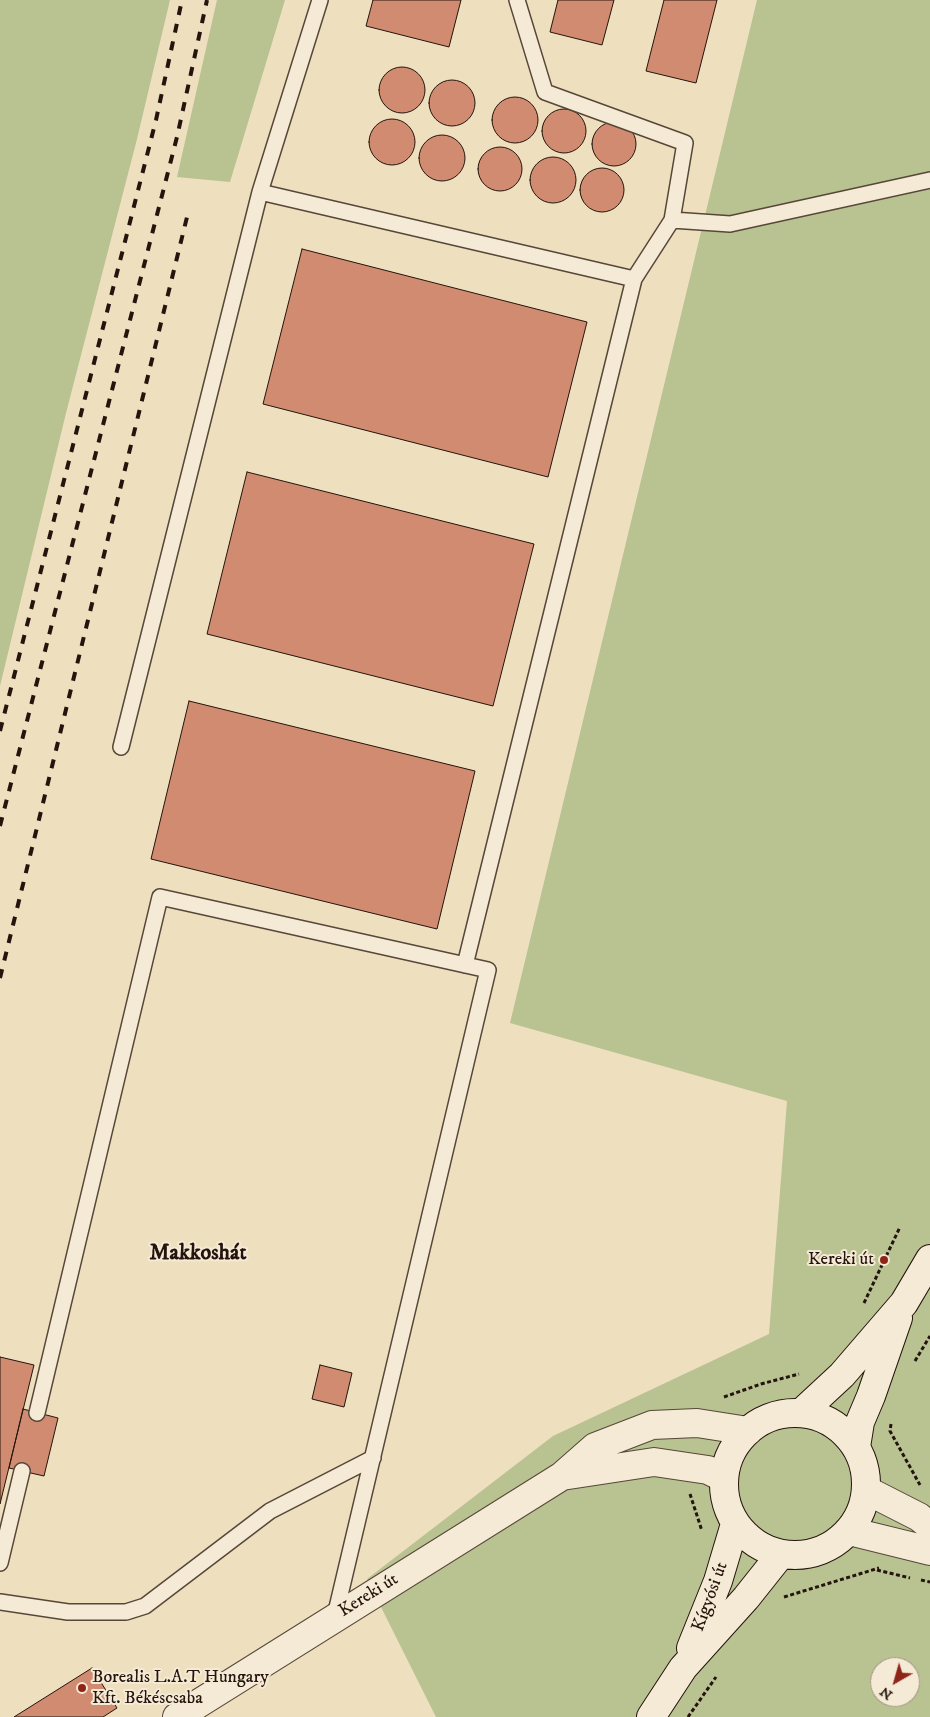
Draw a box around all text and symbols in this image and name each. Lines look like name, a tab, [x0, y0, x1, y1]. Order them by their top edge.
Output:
district label: Makkoshát	[149, 1241, 247, 1267]
place label: Kereki út	[808, 1249, 874, 1271]
marker: Kereki út	[878, 1254, 890, 1266]
street label: Kígyósi út	[688, 1559, 734, 1635]
street label: Kereki út	[335, 1569, 403, 1623]
north arrow	[870, 1657, 920, 1707]
place label: Borealis L.A.T Hungary Kft. Békéscsaba	[92, 1667, 269, 1710]
marker: Borealis L.A.T Hungary Kft. Békéscsaba	[76, 1682, 88, 1694]
text: N	[876, 1682, 896, 1704]

